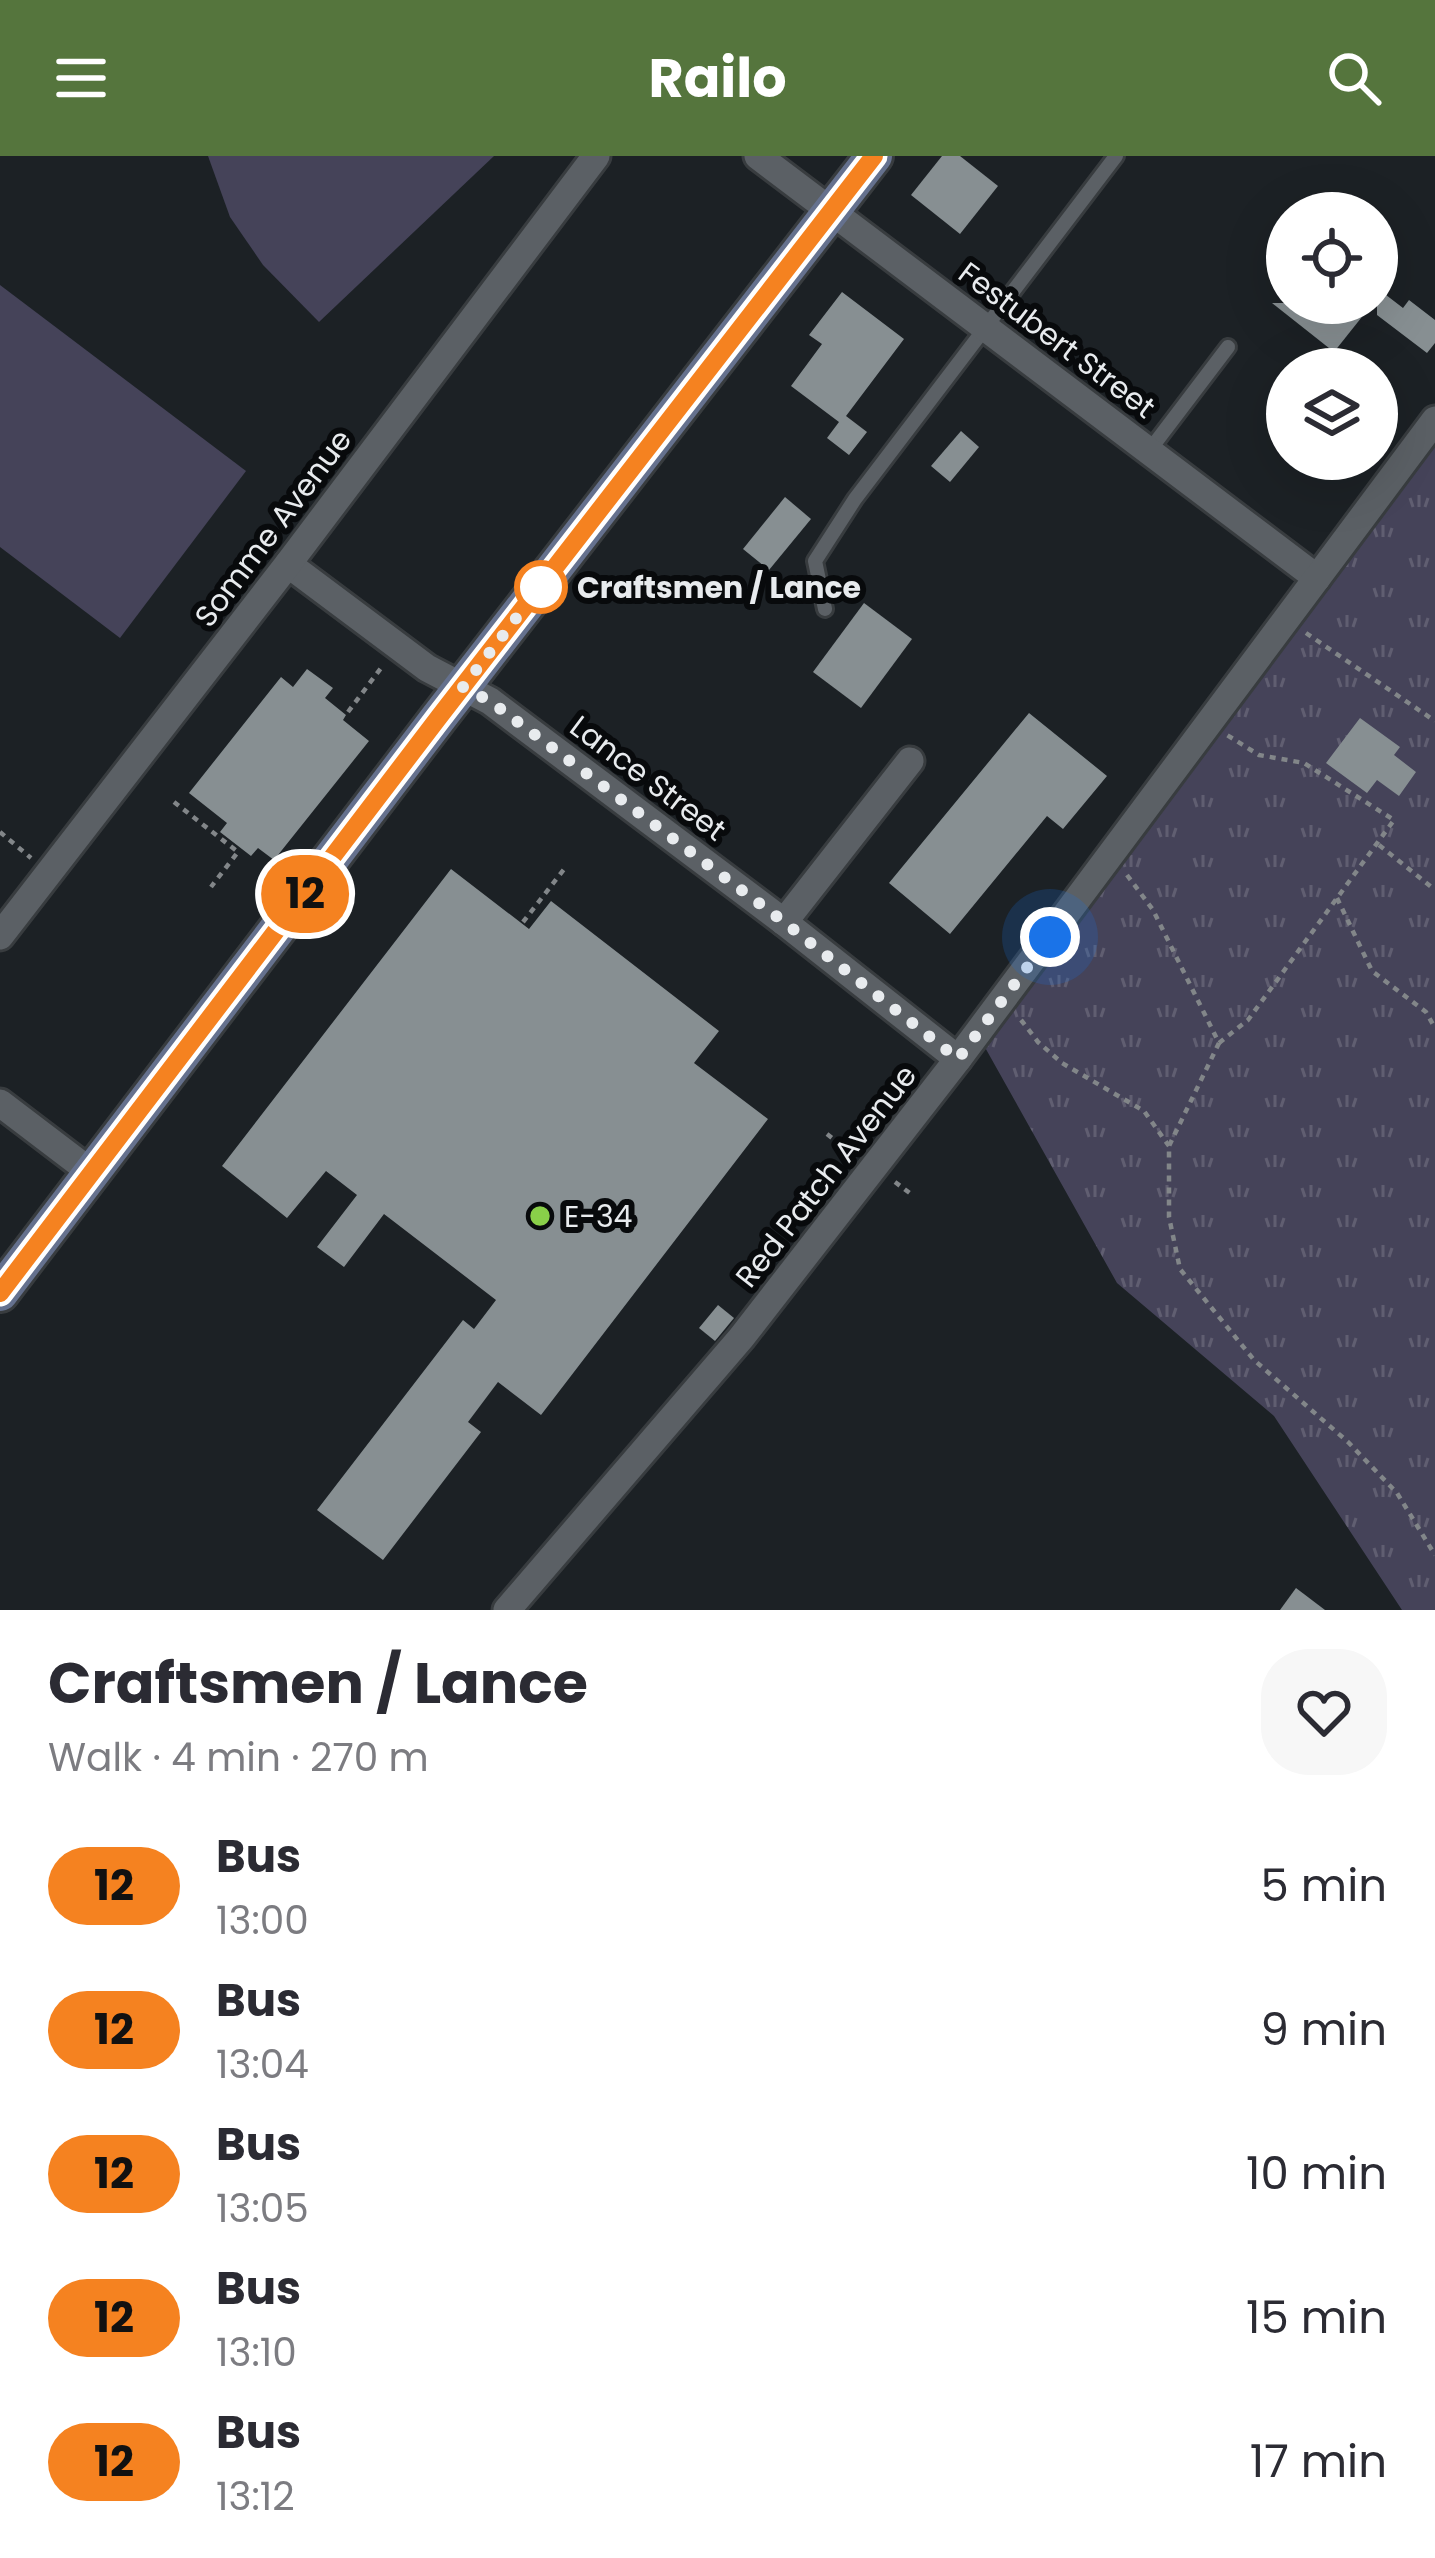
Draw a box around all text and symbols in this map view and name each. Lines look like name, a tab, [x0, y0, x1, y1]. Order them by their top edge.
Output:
text: Railo	[648, 40, 787, 116]
icon: menu	[48, 45, 114, 111]
icon: search	[1321, 45, 1387, 111]
map controls	[1266, 192, 1398, 480]
button: locate	[1266, 192, 1398, 324]
street label: Festubert Street	[950, 252, 1164, 428]
button: layers	[1266, 348, 1398, 480]
street label: Somme Avenue	[184, 420, 362, 636]
marker: Craftsmen / Lance	[516, 562, 566, 612]
place label: Craftsmen / Lance	[577, 566, 861, 609]
street label: Lance Street	[561, 705, 735, 851]
line badge: 12	[251, 855, 359, 933]
text: 12	[285, 864, 325, 923]
your location	[1020, 907, 1080, 967]
street label: Red Patch Avenue	[725, 1056, 927, 1296]
place label: E-34	[564, 1195, 632, 1238]
marker: E-34	[527, 1203, 553, 1229]
text: Craftsmen / Lance	[48, 1643, 588, 1723]
button: heart	[1261, 1649, 1387, 1775]
text: Walk · 4 min · 270 m	[48, 1730, 429, 1785]
text: Bus	[216, 1825, 301, 1888]
text: 5 min	[1261, 1854, 1387, 1917]
text: 12	[94, 1856, 134, 1915]
text: 13:00	[216, 1893, 309, 1948]
text: Bus	[216, 1969, 301, 2032]
text: 9 min	[1260, 1998, 1387, 2061]
text: 12	[94, 2000, 134, 2059]
text: 13:04	[216, 2037, 309, 2092]
text: Bus	[216, 2113, 301, 2176]
text: 10 min	[1246, 2142, 1387, 2205]
text: 12	[94, 2144, 134, 2203]
text: 13:05	[216, 2181, 309, 2236]
text: Bus	[216, 2257, 301, 2320]
text: 15 min	[1246, 2286, 1387, 2349]
text: 12	[94, 2288, 134, 2347]
text: 13:10	[216, 2325, 297, 2380]
text: Bus	[216, 2401, 301, 2464]
text: 17 min	[1250, 2430, 1387, 2493]
text: 12	[94, 2432, 134, 2491]
text: 13:12	[216, 2469, 295, 2524]

